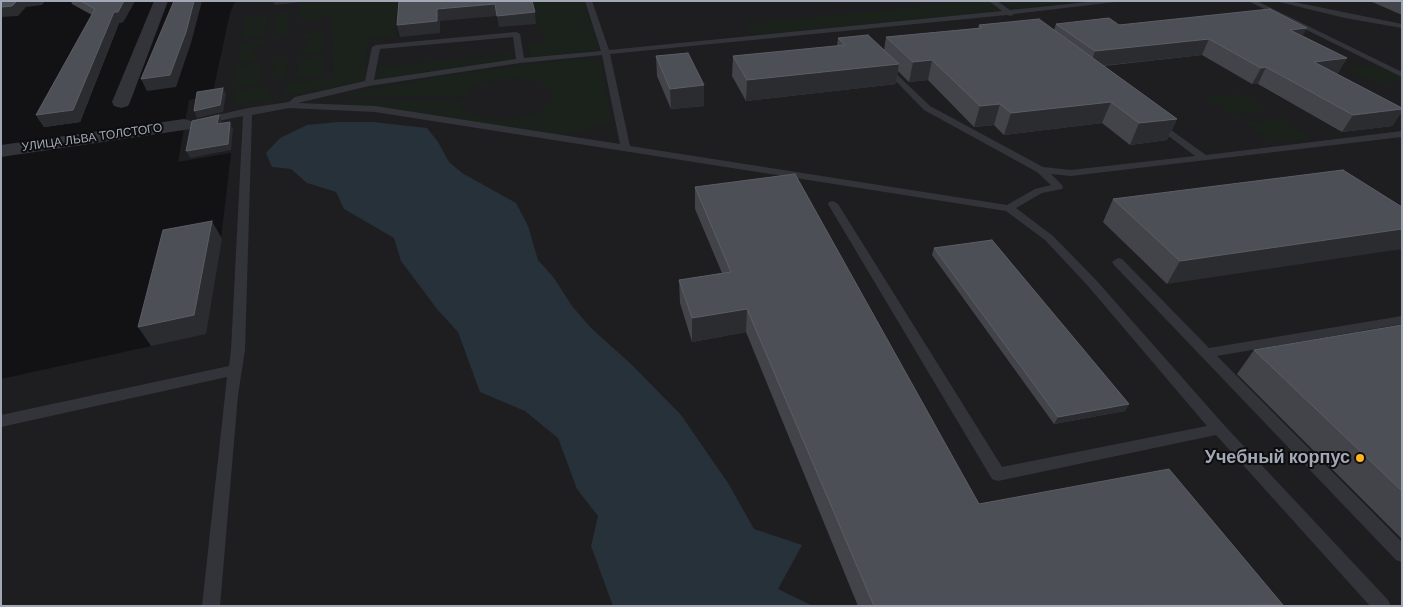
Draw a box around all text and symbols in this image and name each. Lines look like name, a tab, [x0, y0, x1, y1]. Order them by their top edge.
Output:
street label: УЛИЦА ЛЬВА ТОЛСТОГО	[21, 121, 163, 155]
place label: Учебный корпус	[1205, 447, 1350, 469]
marker: Учебный корпус	[1354, 452, 1366, 464]

